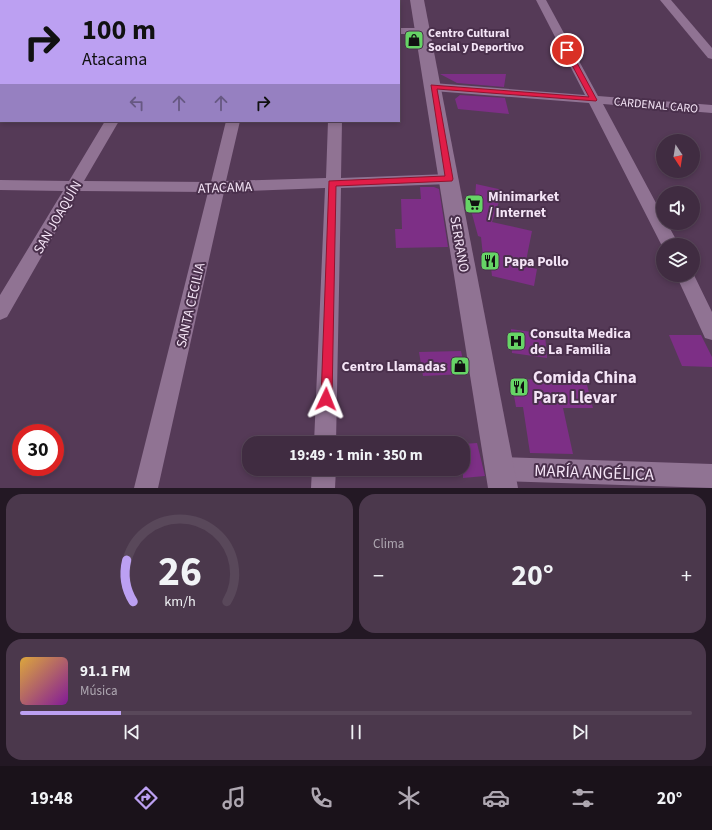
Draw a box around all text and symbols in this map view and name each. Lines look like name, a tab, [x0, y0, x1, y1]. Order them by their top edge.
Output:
text: 100 m	[82, 10, 156, 50]
icon: right	[16, 16, 68, 68]
place label: Centro Cultural Social y Deportivo	[428, 25, 524, 56]
shop icon: Centro Cultural Social y Deportivo	[403, 29, 425, 51]
pin	[550, 33, 584, 67]
icon: arrive	[556, 39, 578, 61]
text: Atacama	[82, 47, 147, 72]
icon: left	[126, 92, 148, 114]
icon: ahead	[168, 92, 190, 114]
icon: ahead	[210, 92, 232, 114]
icon: right	[252, 92, 274, 114]
street label: CARDENAL CARO	[613, 93, 699, 118]
north arrow	[656, 134, 700, 178]
map controls	[656, 134, 700, 282]
street label: SAN JOAQUÍN	[29, 177, 87, 258]
street label: ATACAMA	[197, 177, 253, 199]
button: sound	[656, 186, 700, 230]
place label: Minimarket / Internet	[488, 187, 560, 223]
supermarket icon: Minimarket / Internet	[463, 193, 485, 215]
street label: SERRANO	[444, 215, 474, 274]
button: layers	[656, 238, 700, 282]
restaurant icon: Papa Pollo	[479, 250, 501, 272]
place label: Papa Pollo	[504, 252, 569, 272]
street label: SANTA CECILIA	[171, 260, 211, 350]
place label: Consulta Medica de La Familia	[530, 324, 631, 360]
hospital icon: Consulta Medica de La Familia	[505, 330, 527, 352]
shop icon: Centro Llamadas	[449, 355, 471, 377]
place label: Centro Llamadas	[342, 357, 446, 377]
place label: Comida China Para Llevar	[533, 366, 637, 410]
restaurant icon: Comida China Para Llevar	[508, 376, 530, 398]
position arrow	[305, 378, 347, 420]
speed limit sign: 30	[12, 424, 64, 476]
text: 19:49 · 1 min · 350 m	[289, 445, 423, 466]
street label: MARÍA ANGÉLICA	[534, 459, 655, 487]
text: Clima	[373, 535, 404, 553]
text: 26	[158, 541, 201, 601]
text: 20°	[511, 554, 554, 597]
text: −	[373, 560, 384, 592]
text: +	[681, 560, 692, 592]
text: km/h	[164, 590, 195, 611]
text: 91.1 FM	[80, 661, 131, 682]
text: Música	[80, 682, 118, 700]
icon: previous	[121, 721, 143, 743]
icon: pause	[345, 721, 367, 743]
icon: next	[569, 721, 591, 743]
icon: directions	[132, 784, 160, 812]
icon: music	[220, 784, 248, 812]
icon: phone	[307, 784, 335, 812]
icon: climate	[395, 784, 423, 812]
icon: car	[482, 784, 510, 812]
icon: filters	[569, 784, 597, 812]
text: 19:48	[30, 786, 73, 811]
text: 20°	[657, 786, 682, 811]

